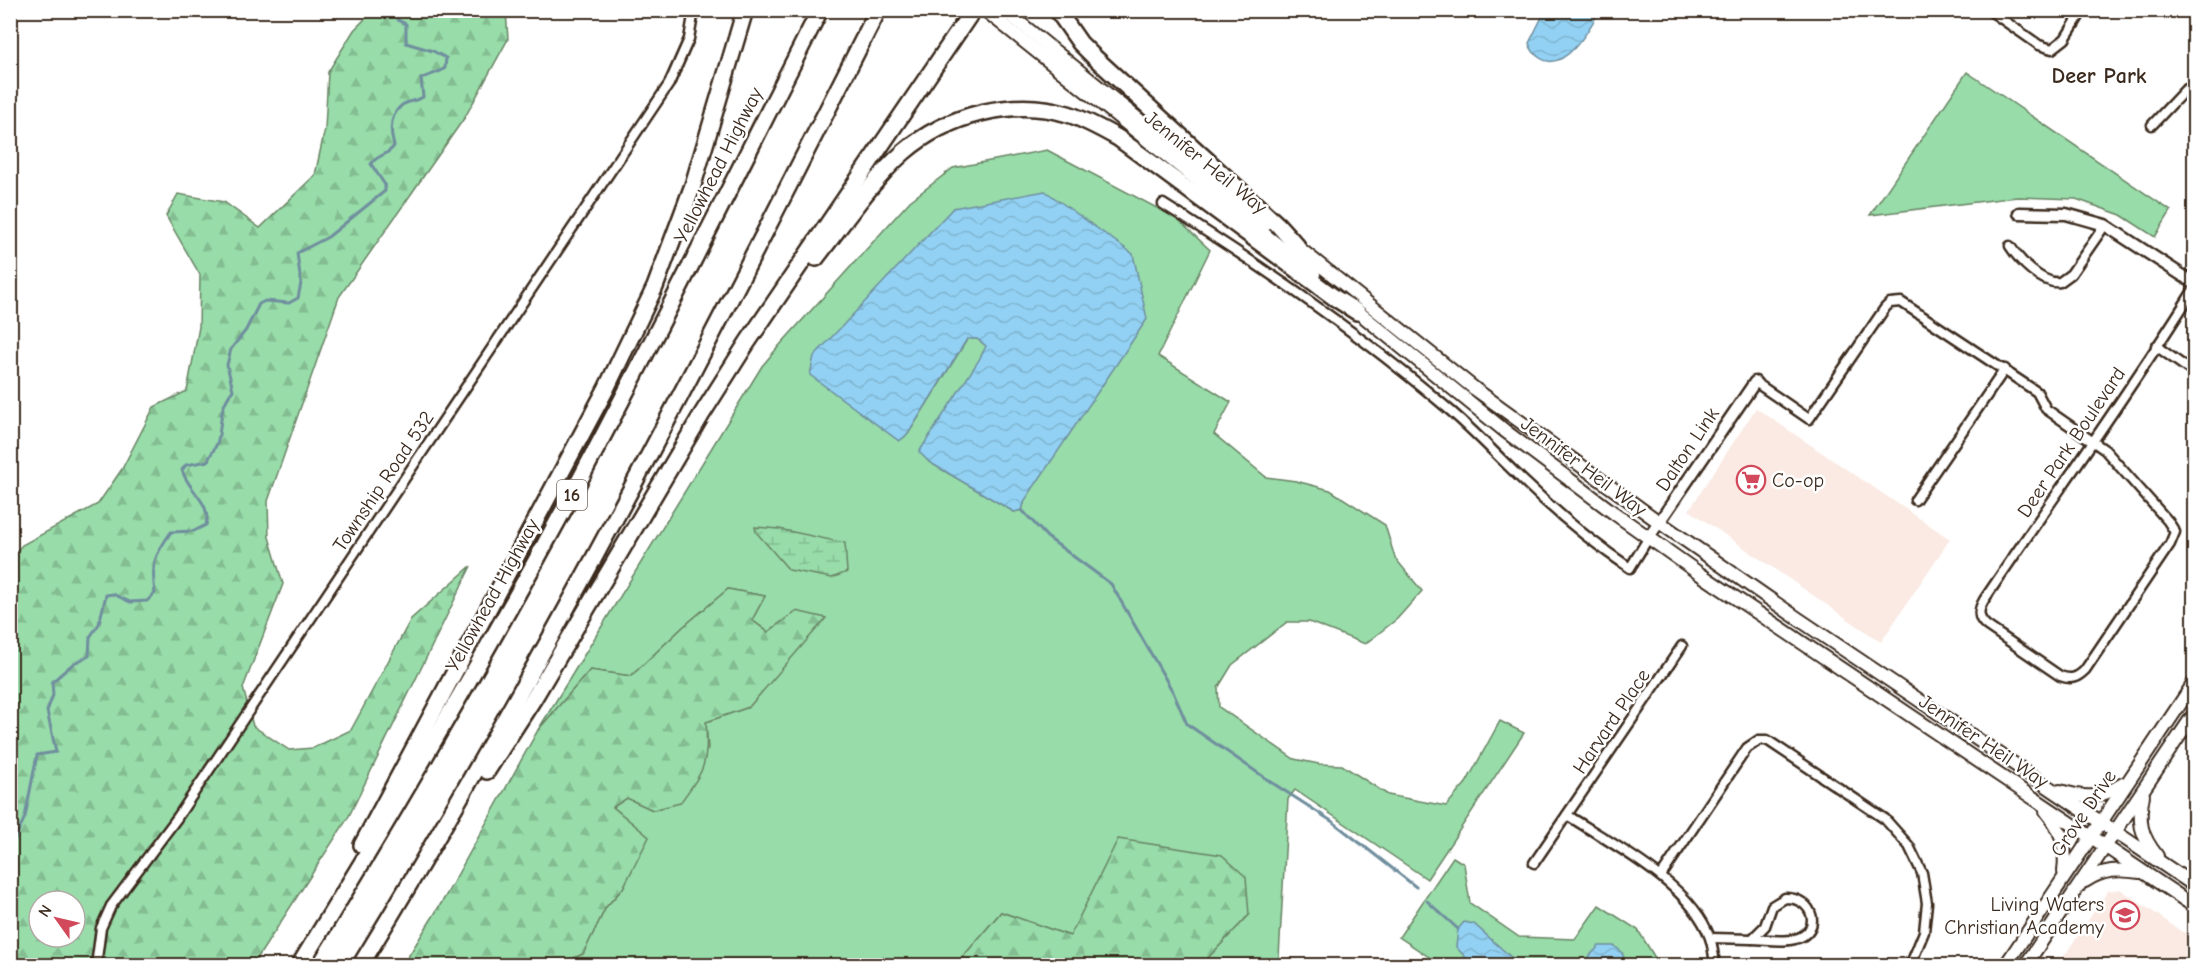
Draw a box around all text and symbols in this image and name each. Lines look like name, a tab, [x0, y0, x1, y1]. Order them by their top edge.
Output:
district label: Deer Park	[2052, 63, 2147, 89]
street label: Yellowhead Highway	[669, 84, 768, 247]
street label: Jennifer Heil Way	[1140, 106, 1272, 219]
street label: Deer Park Boulevard	[2013, 363, 2130, 522]
street label: Dalton Link	[1651, 403, 1724, 496]
street label: Township Road 532	[328, 407, 439, 556]
street label: Jennifer Heil Way	[1516, 412, 1651, 521]
supermarket icon: Co-op	[1735, 464, 1767, 496]
place label: Co-op	[1772, 469, 1824, 492]
road number: 16	[557, 480, 587, 510]
street label: Yellowhead Highway	[441, 515, 544, 676]
street label: Harvard Place	[1568, 665, 1655, 778]
street label: Jennifer Heil Way	[1915, 690, 2053, 793]
street label: Grove Drive	[2046, 765, 2121, 861]
north arrow	[27, 889, 87, 949]
place label: Living Waters Christian Academy	[1944, 893, 2104, 939]
school or university icon: Living Waters Christian Academy	[2109, 899, 2141, 931]
text: N	[35, 902, 56, 921]

